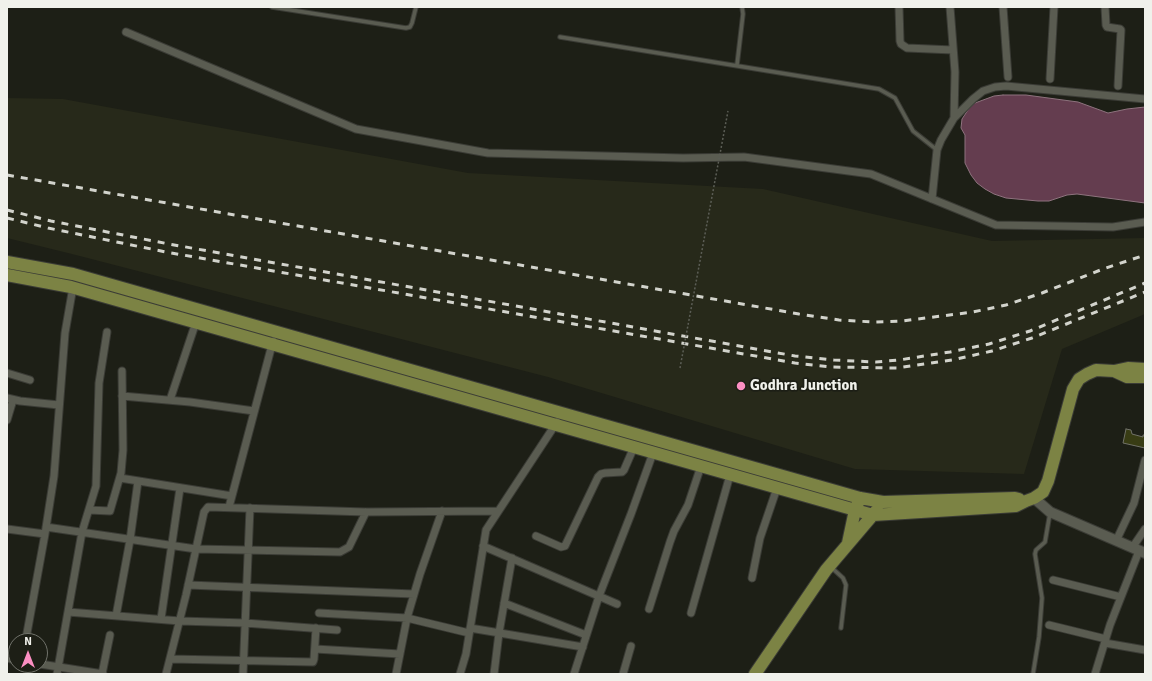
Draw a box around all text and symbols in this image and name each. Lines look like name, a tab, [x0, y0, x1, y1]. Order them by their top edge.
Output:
place label: Godhra Junction	[750, 377, 857, 395]
marker: Godhra Junction	[735, 380, 747, 392]
north arrow	[8, 633, 48, 673]
text: N	[24, 635, 32, 648]

